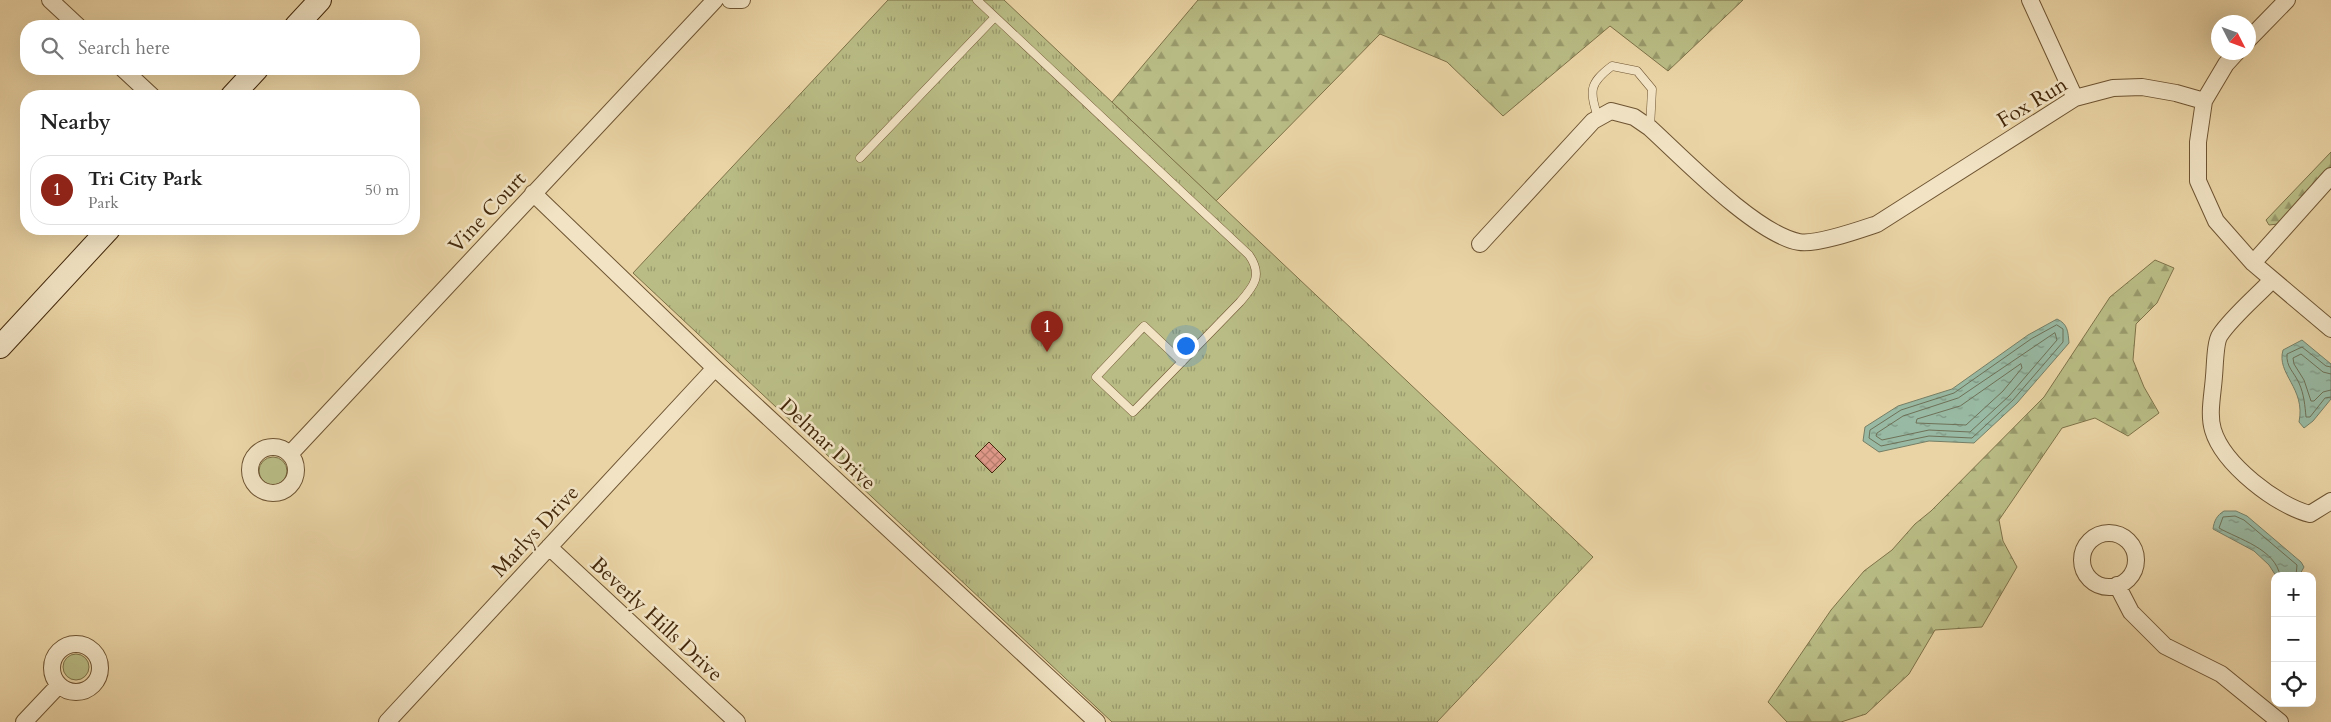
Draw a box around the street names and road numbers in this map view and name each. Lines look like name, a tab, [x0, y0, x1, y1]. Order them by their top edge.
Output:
street label: Fox Run	[1992, 70, 2073, 135]
street label: Vine Court	[442, 165, 533, 259]
street label: Delmar Drive	[773, 392, 882, 497]
street label: Marlys Drive	[485, 479, 586, 584]
street label: Beverly Hills Drive	[584, 550, 729, 688]

